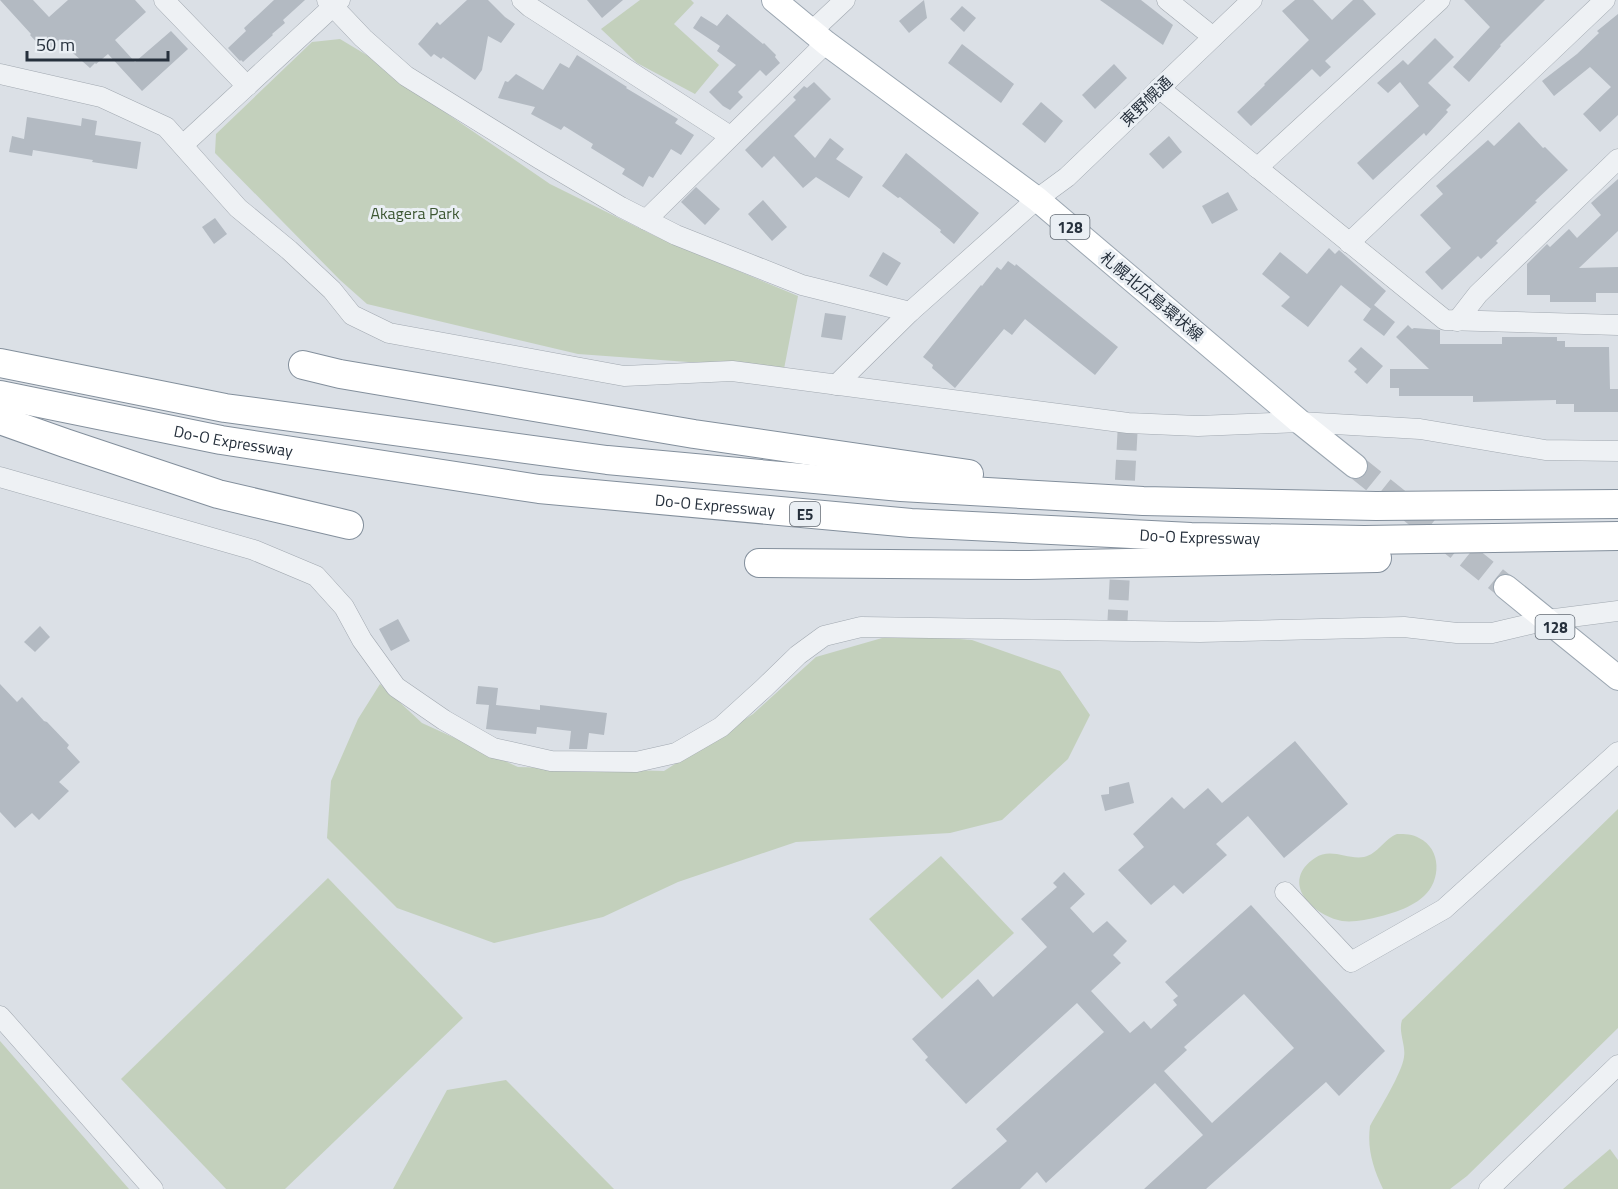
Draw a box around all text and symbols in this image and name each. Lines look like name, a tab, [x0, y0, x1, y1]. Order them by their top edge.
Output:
scale bar	[27, 24, 168, 62]
text: 50 m	[36, 31, 75, 58]
street label: 東野幌通	[1115, 70, 1177, 132]
park label: Akagera Park	[370, 201, 460, 225]
road number: 128	[1050, 215, 1090, 239]
street label: 札幌北広島環状線	[1095, 246, 1209, 346]
street label: Do-O Expressway	[172, 419, 295, 463]
street label: Do-O Expressway	[654, 488, 776, 523]
road number: E5	[790, 502, 820, 526]
street label: Do-O Expressway	[1139, 522, 1261, 550]
road number: 128	[1536, 615, 1574, 639]

